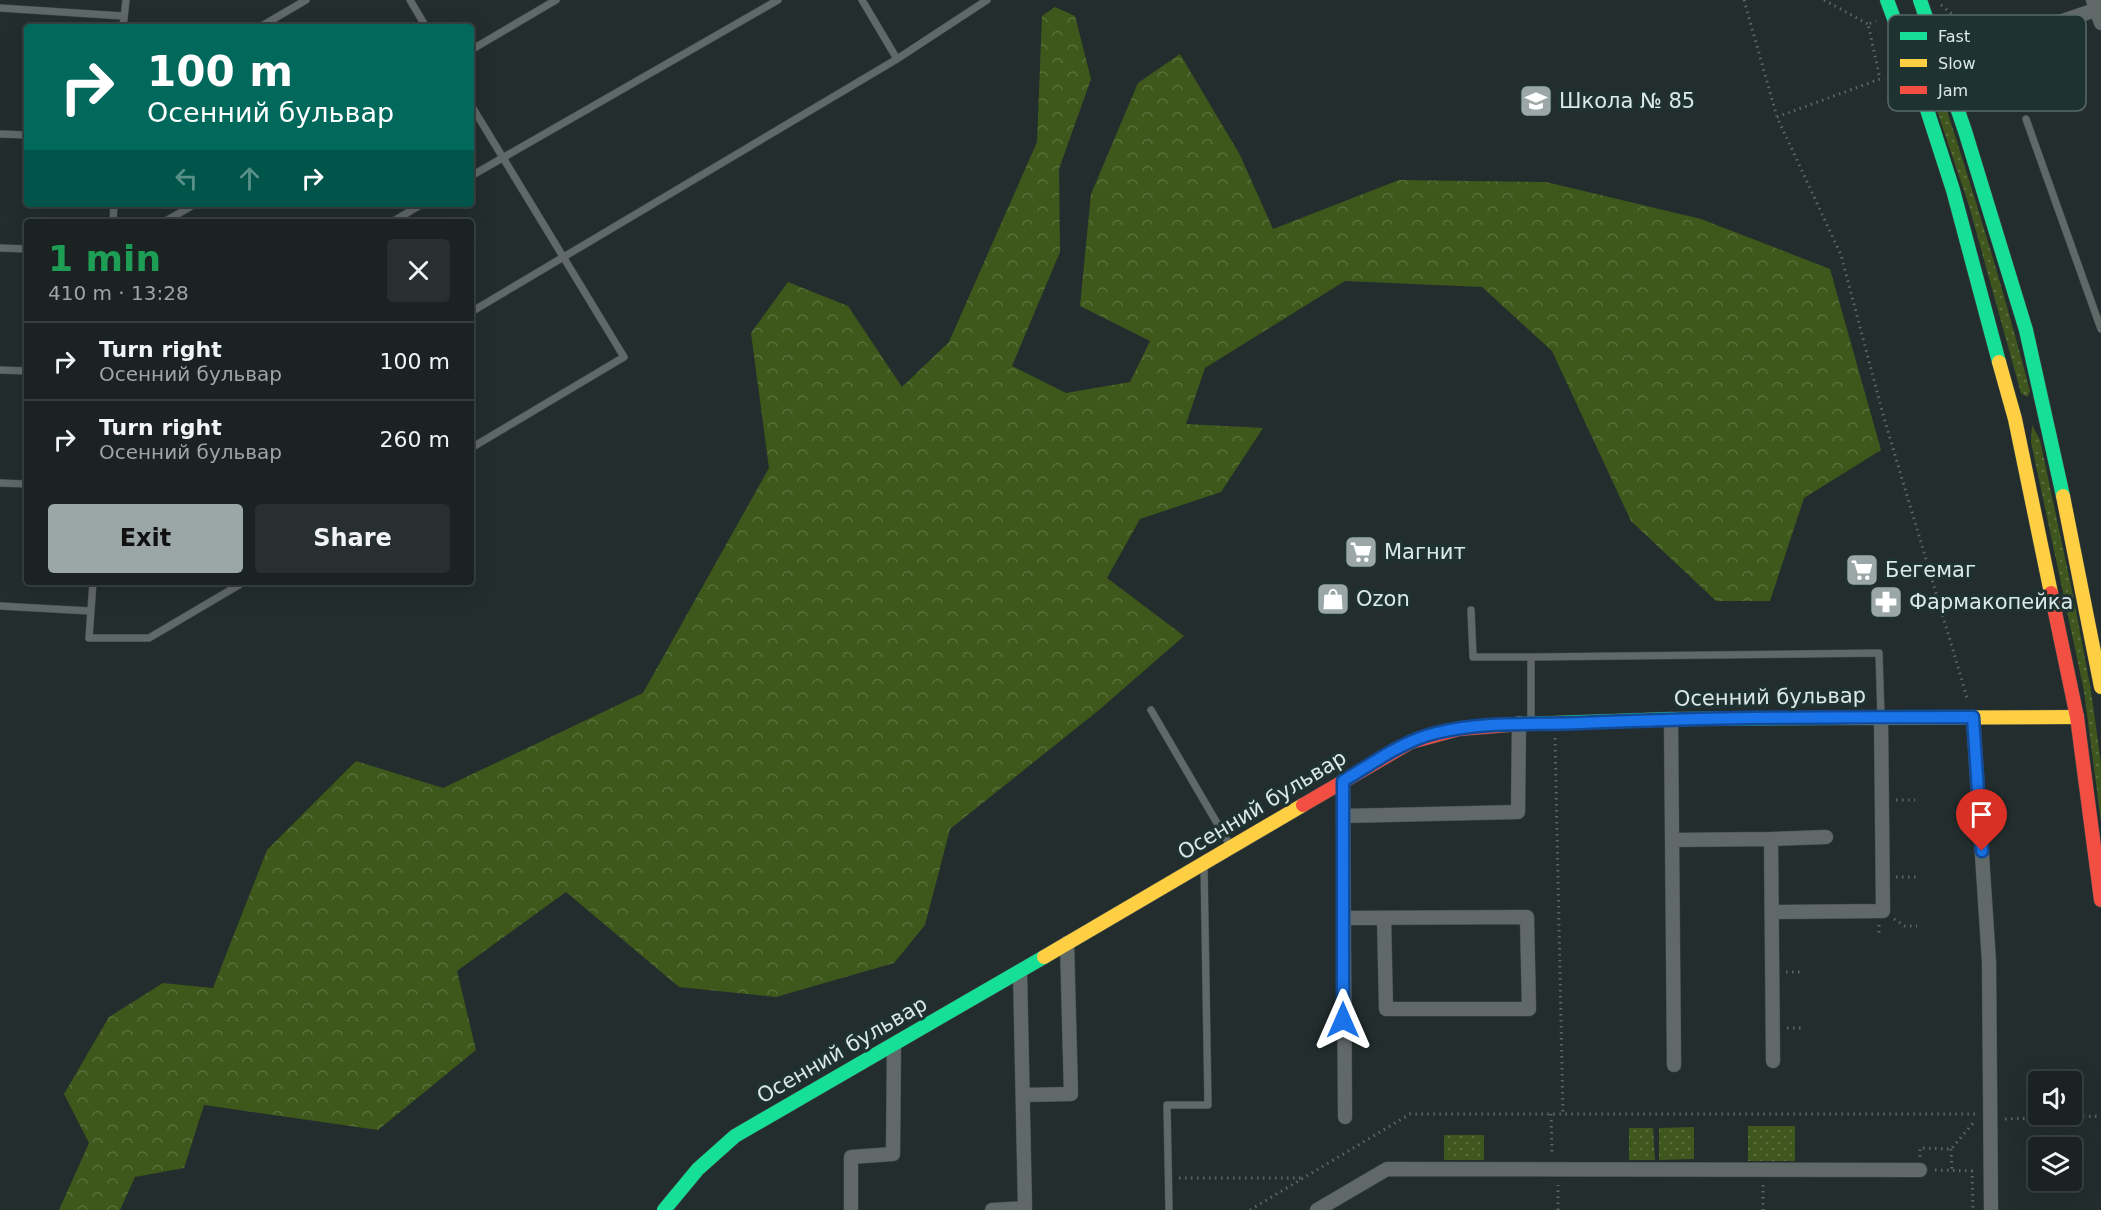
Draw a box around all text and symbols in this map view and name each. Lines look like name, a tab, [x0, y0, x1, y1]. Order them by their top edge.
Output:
legend	[1888, 15, 2086, 111]
text: Fast	[1938, 27, 1970, 46]
text: 100 m	[147, 47, 293, 96]
icon: right	[48, 48, 126, 126]
text: Slow	[1938, 54, 1975, 73]
text: Jam	[1937, 81, 1968, 100]
school or university icon: Школа № 85	[1518, 83, 1554, 119]
place label: Школа № 85	[1559, 89, 1695, 113]
text: Осенний бульвар	[147, 97, 394, 128]
icon: left	[170, 162, 203, 195]
icon: ahead	[233, 162, 266, 195]
icon: right	[296, 162, 329, 195]
text: 1 min	[48, 238, 161, 279]
button: close	[387, 239, 450, 302]
text: 410 m · 13:28	[48, 281, 189, 305]
text: Turn right	[99, 337, 222, 362]
icon: right	[48, 345, 81, 378]
text: 100 m	[380, 349, 450, 374]
text: Осенний бульвар	[99, 362, 282, 386]
text: Turn right	[99, 415, 222, 440]
icon: right	[48, 423, 81, 456]
text: 260 m	[380, 427, 450, 452]
text: Осенний бульвар	[99, 440, 282, 464]
button: Exit	[48, 504, 243, 573]
button: Share	[255, 504, 450, 573]
supermarket icon: Магнит	[1343, 534, 1379, 570]
place label: Магнит	[1384, 540, 1466, 564]
supermarket icon: Бегемаг	[1844, 552, 1880, 588]
place label: Бегемаг	[1885, 558, 1976, 582]
shop icon: Ozon	[1315, 581, 1351, 617]
pharmacy icon: Фармакопейка	[1868, 584, 1904, 620]
place label: Ozon	[1356, 587, 1410, 611]
place label: Фармакопейка	[1909, 590, 2073, 614]
street label: Осенний бульвар	[1674, 683, 1866, 711]
street label: Осенний бульвар	[1173, 745, 1351, 865]
pin	[1956, 789, 2007, 851]
icon: arrive	[1965, 798, 1998, 831]
position arrow	[1311, 988, 1375, 1052]
street label: Осенний бульвар	[753, 992, 931, 1108]
map controls	[2028, 1071, 2082, 1191]
button: sound	[2028, 1071, 2082, 1125]
button: layers	[2028, 1137, 2082, 1191]

